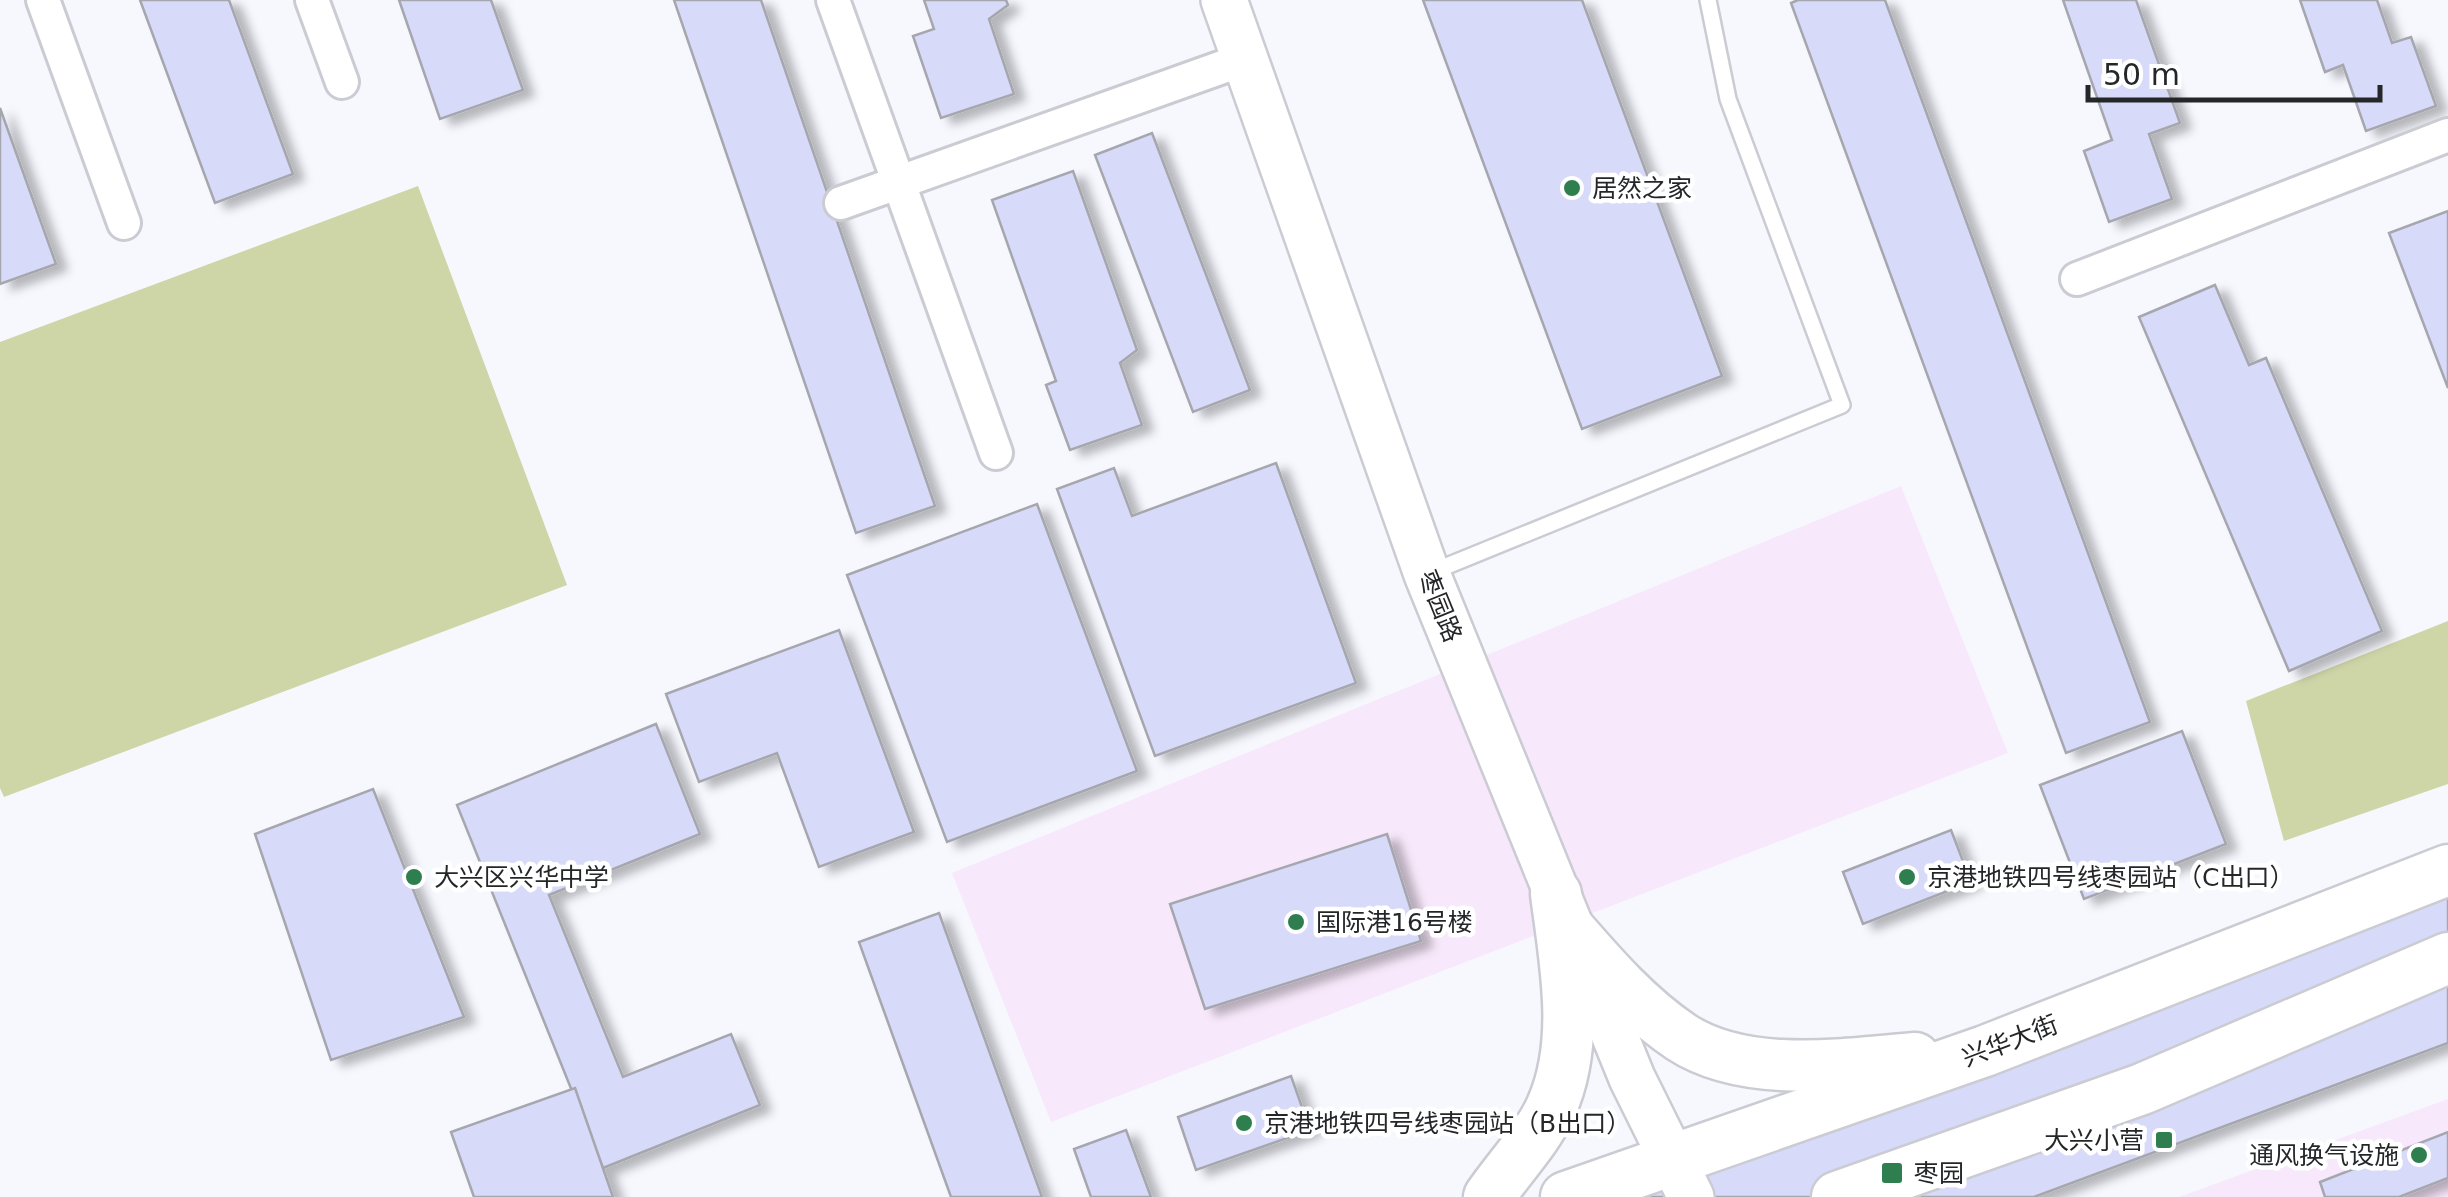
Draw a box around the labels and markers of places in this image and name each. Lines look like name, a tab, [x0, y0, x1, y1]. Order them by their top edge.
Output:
place label: 居然之家	[1592, 174, 1692, 203]
marker: 居然之家	[1561, 177, 1583, 199]
place label: 大兴区兴华中学	[434, 863, 609, 892]
place label: 京港地铁四号线枣园站（C出口）	[1927, 863, 2294, 892]
marker: 大兴区兴华中学	[403, 866, 425, 888]
marker: 京港地铁四号线枣园站（C出口）	[1896, 866, 1918, 888]
place label: 国际港16号楼	[1316, 908, 1473, 937]
marker: 国际港16号楼	[1285, 911, 1307, 933]
place label: 京港地铁四号线枣园站（B出口）	[1264, 1109, 1631, 1138]
marker: 京港地铁四号线枣园站（B出口）	[1233, 1112, 1255, 1134]
place label: 大兴小营	[2044, 1126, 2144, 1155]
marker: 大兴小营	[2153, 1129, 2175, 1151]
place label: 通风换气设施	[2249, 1141, 2399, 1170]
marker: 通风换气设施	[2408, 1144, 2430, 1166]
place label: 枣园	[1914, 1159, 1964, 1188]
marker: 枣园	[1879, 1160, 1905, 1186]

